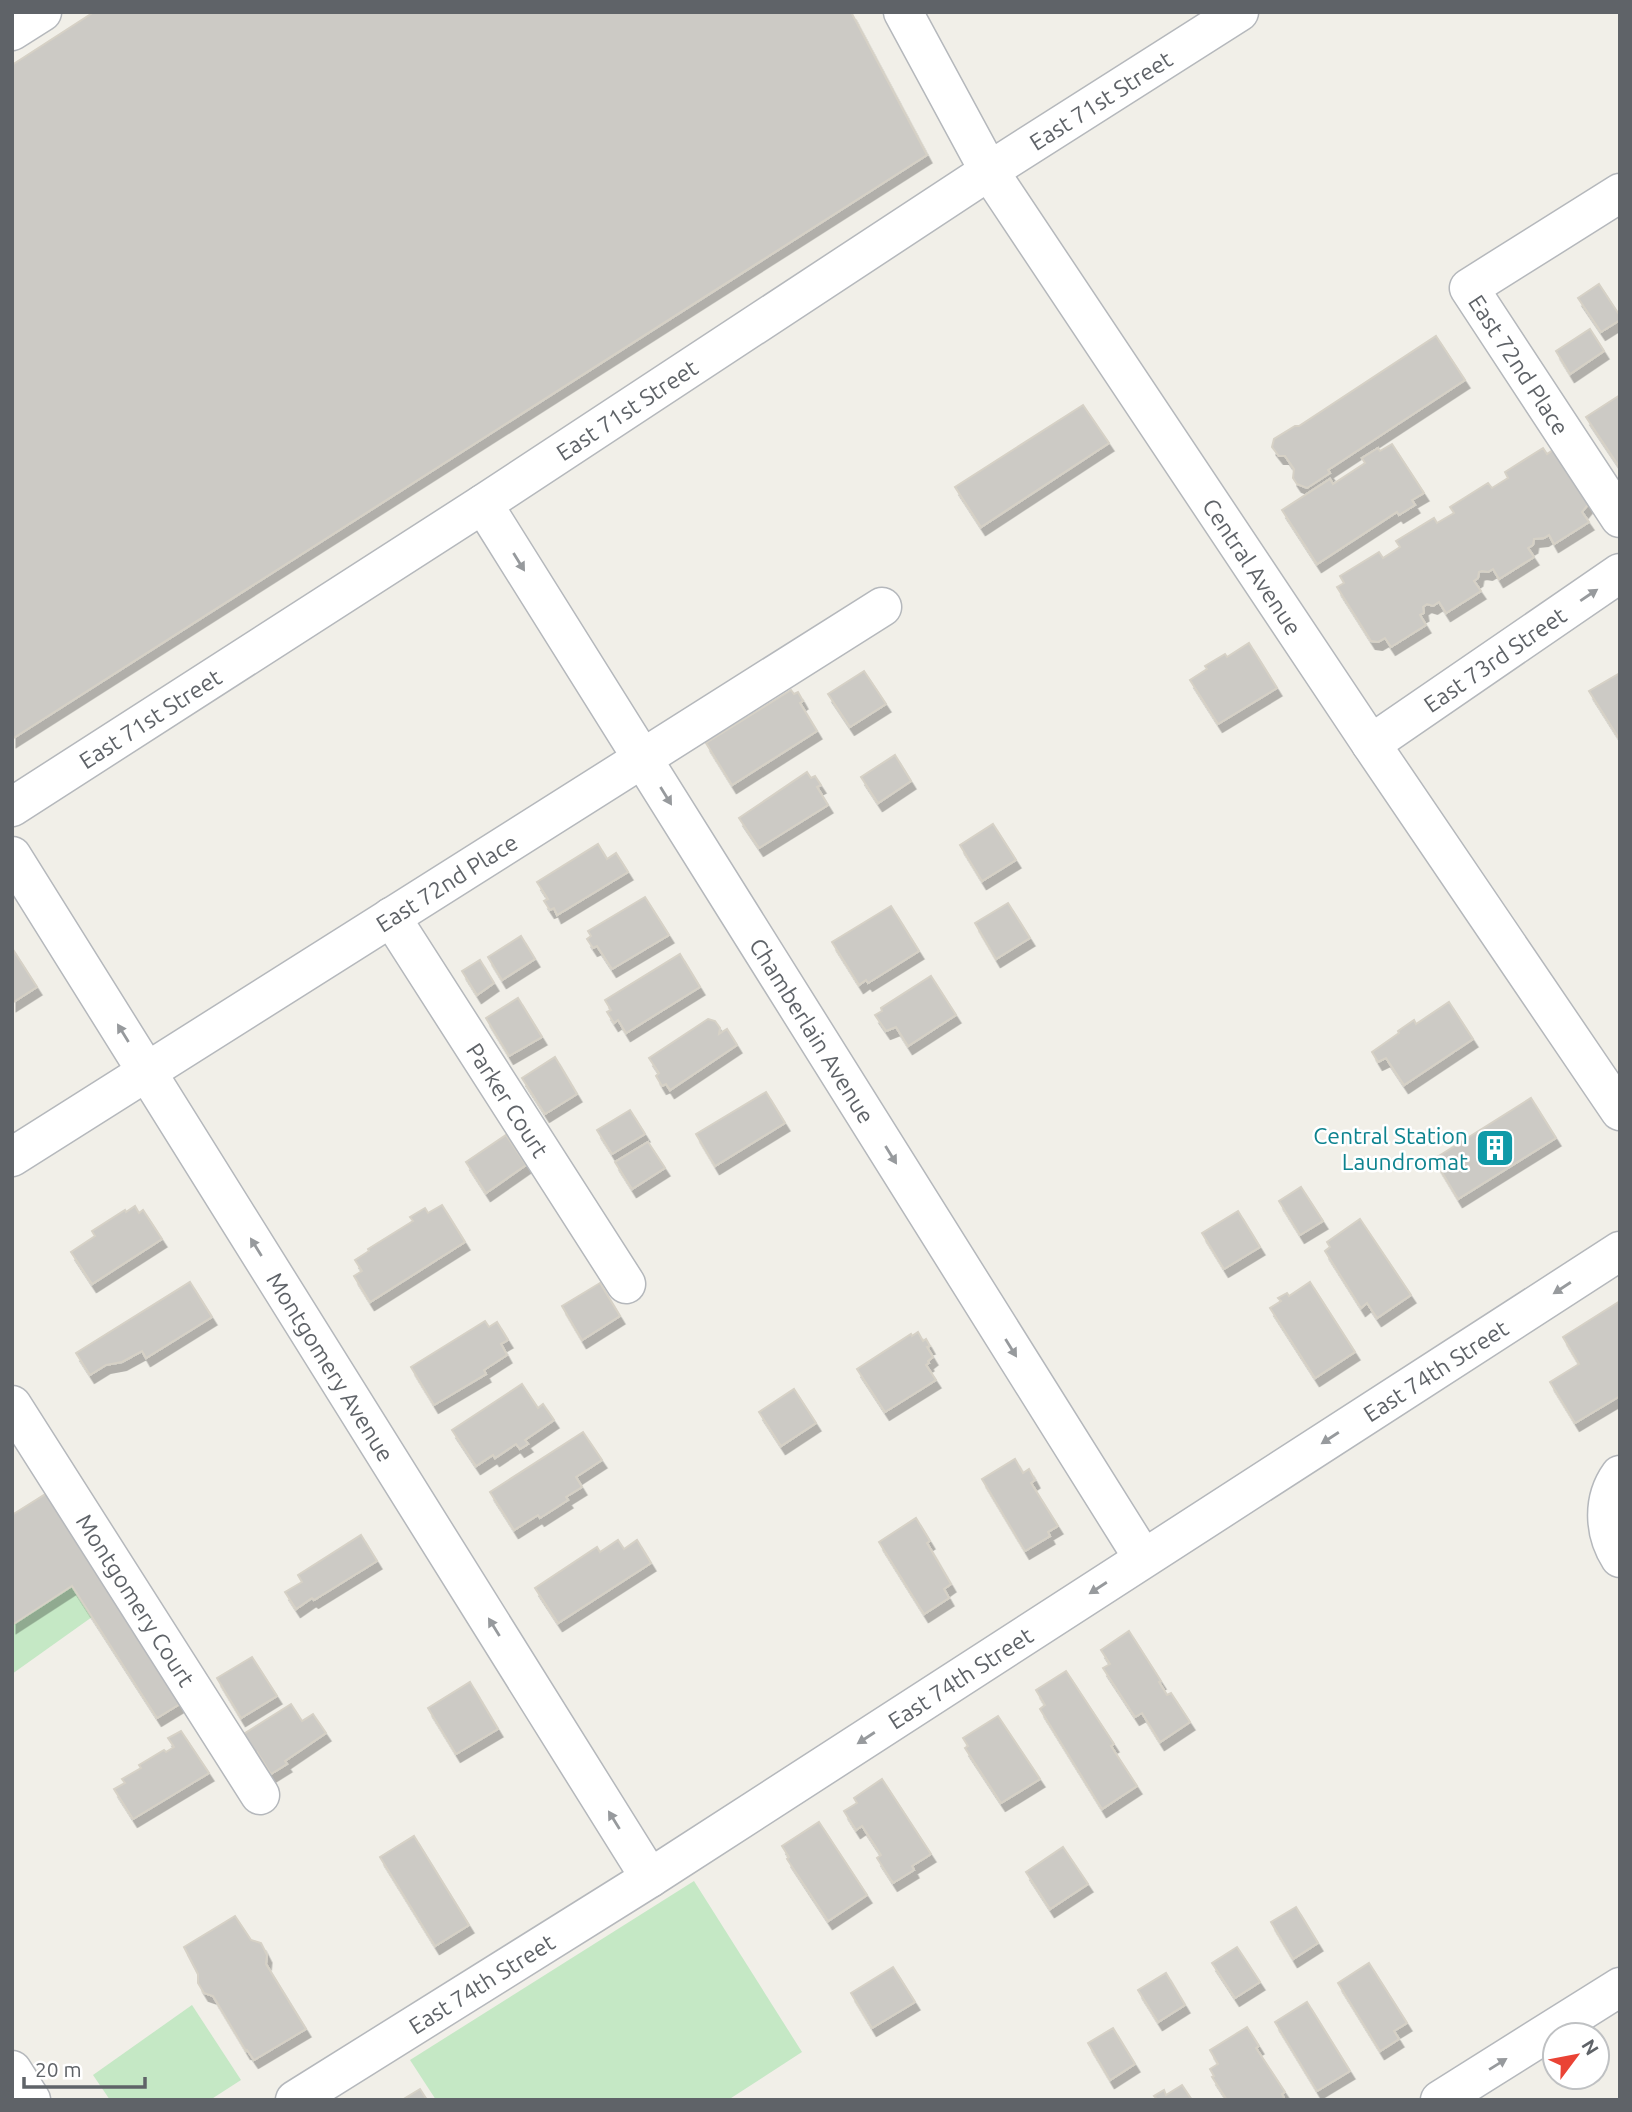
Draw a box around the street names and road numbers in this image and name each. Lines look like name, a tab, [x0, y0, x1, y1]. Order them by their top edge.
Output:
street label: East 71st Street	[1025, 46, 1176, 154]
street label: East 72nd Place	[1464, 290, 1574, 439]
street label: East 71st Street	[551, 354, 702, 465]
street label: Central Avenue	[1198, 494, 1307, 639]
street label: East 73rd Street	[1419, 602, 1570, 717]
street label: East 71st Street	[74, 664, 225, 773]
street label: East 72nd Place	[371, 829, 522, 936]
street label: Chamberlain Avenue	[745, 933, 880, 1127]
street label: Parker Court	[462, 1038, 554, 1161]
street label: Montgomery Avenue	[262, 1268, 399, 1466]
street label: East 74th Street	[1359, 1315, 1512, 1426]
street label: Montgomery Court	[72, 1509, 200, 1691]
street label: East 74th Street	[883, 1622, 1037, 1733]
street label: East 74th Street	[404, 1929, 559, 2038]

